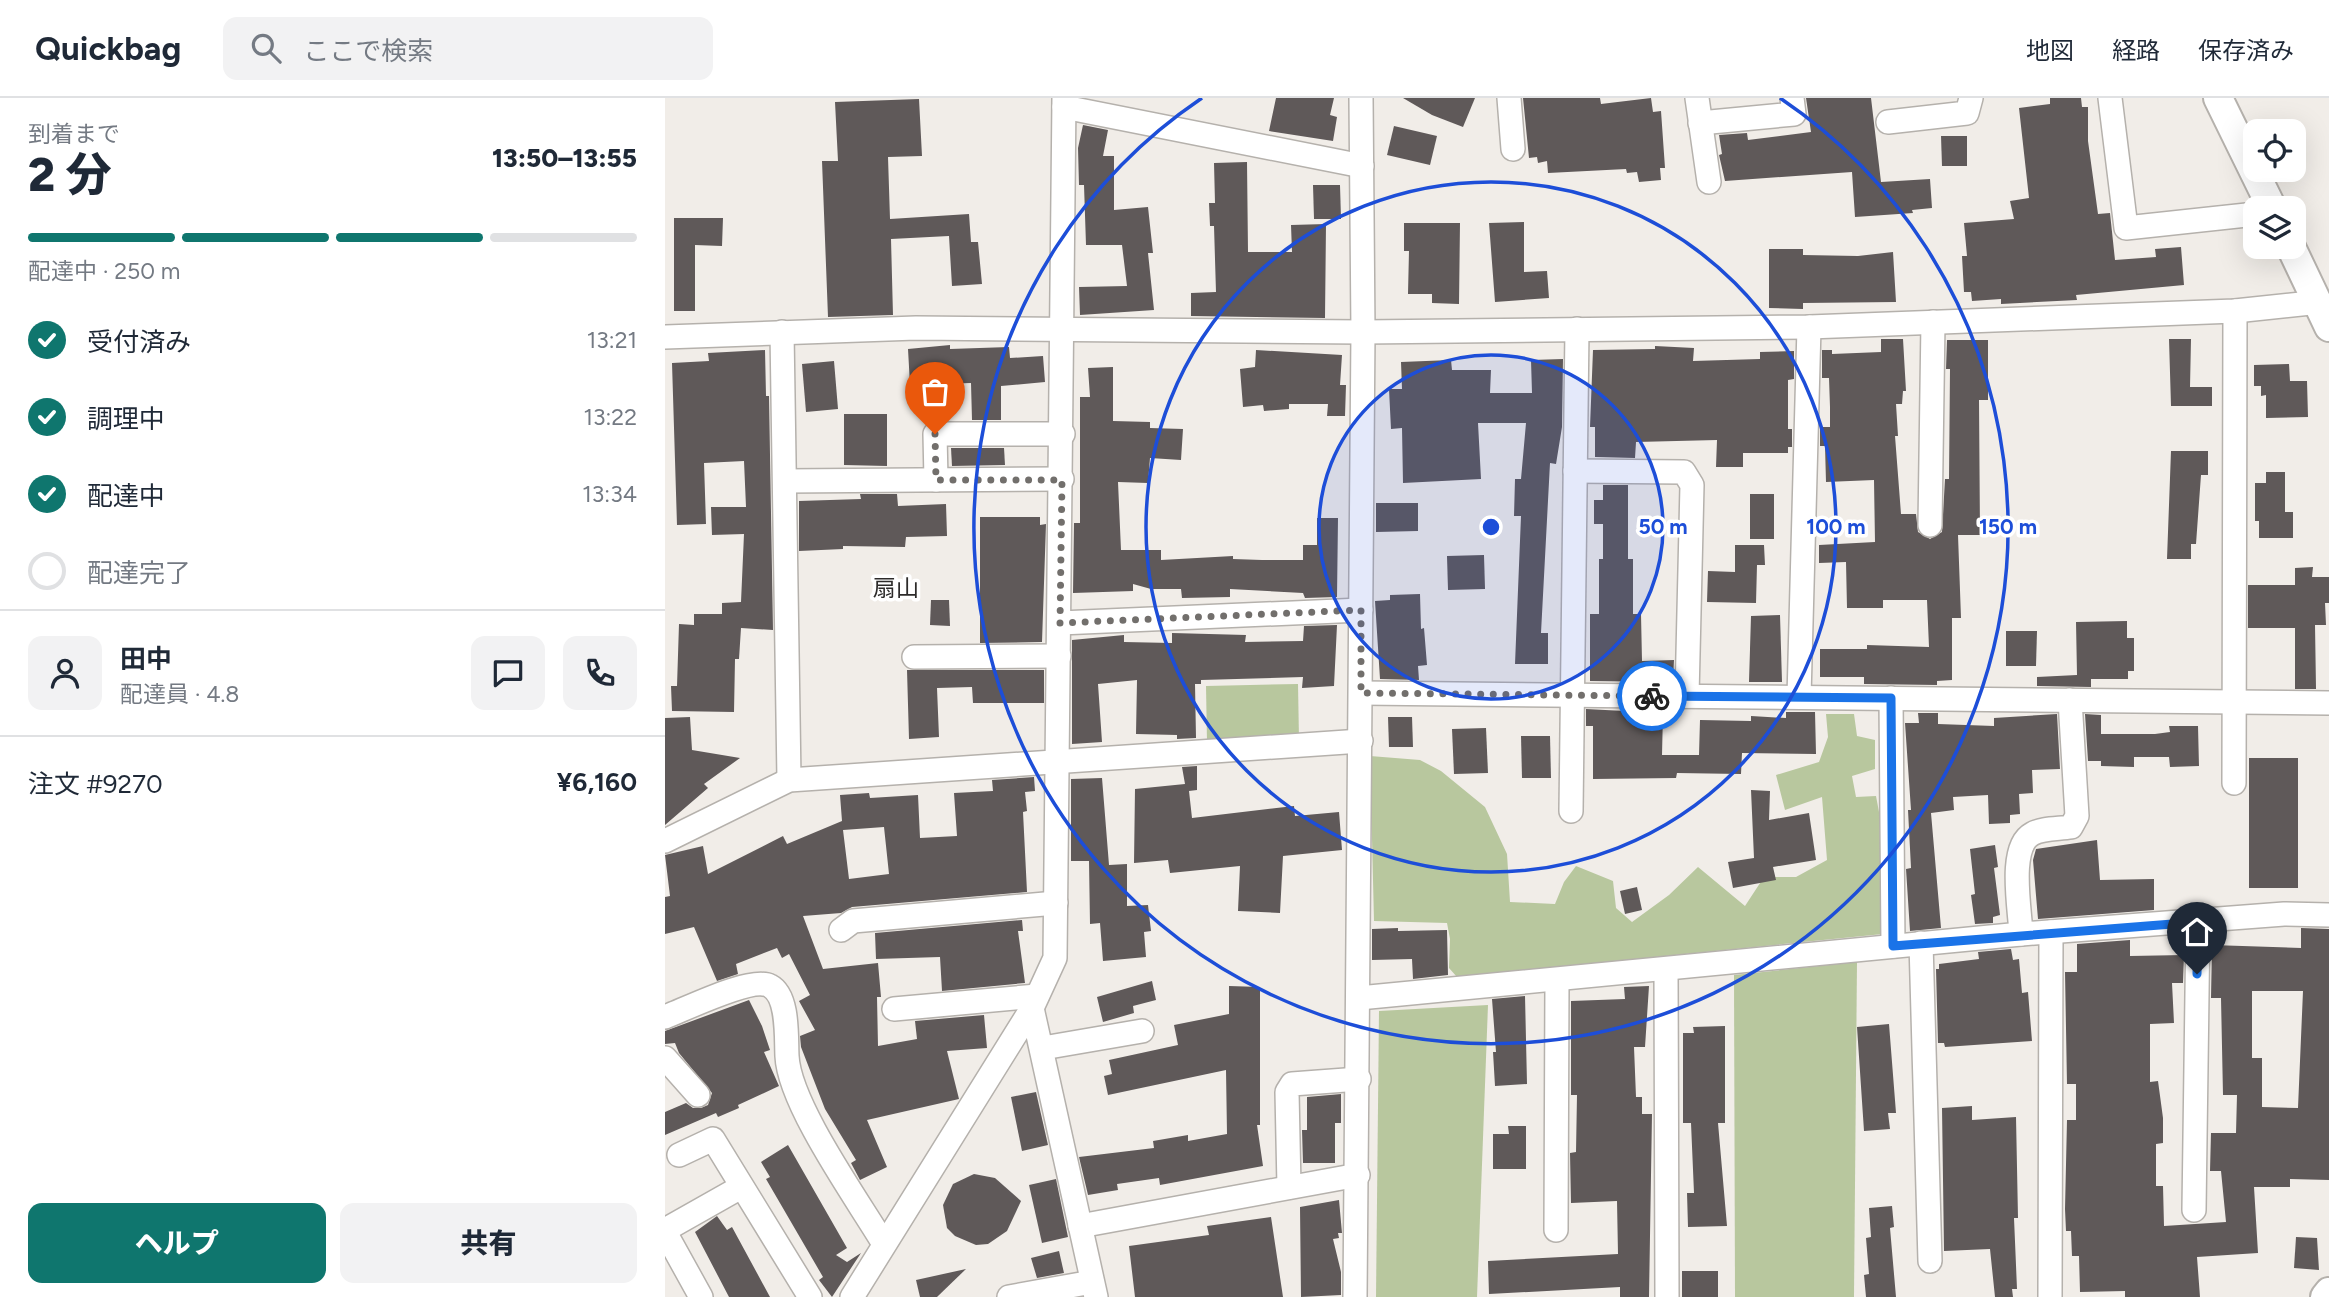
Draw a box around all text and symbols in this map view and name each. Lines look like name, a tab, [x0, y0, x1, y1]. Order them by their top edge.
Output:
search box	[223, 17, 713, 80]
text: Quickbag	[35, 29, 181, 68]
icon: search	[247, 29, 285, 67]
text: ここで検索	[303, 35, 433, 67]
text: 地図	[2026, 36, 2074, 65]
text: 経路	[2112, 36, 2160, 65]
text: 保存済み	[2198, 36, 2294, 65]
map controls	[2243, 119, 2306, 259]
button: locate	[2243, 119, 2306, 182]
text: 到着まで	[28, 120, 120, 148]
text: 13:50–13:55	[492, 142, 637, 174]
text: 2 分	[28, 147, 112, 203]
button: layers	[2243, 196, 2306, 259]
text: 配達中 · 250 m	[28, 257, 180, 285]
icon: check	[28, 321, 66, 359]
text: 受付済み	[87, 326, 191, 358]
text: 13:21	[587, 326, 637, 354]
pin	[905, 362, 965, 434]
icon: bag	[916, 373, 954, 411]
icon: check	[28, 398, 66, 436]
text: 調理中	[87, 403, 165, 435]
text: 13:22	[583, 403, 637, 431]
icon: check	[28, 475, 66, 513]
text: 配達中	[87, 480, 165, 512]
text: 13:34	[582, 480, 637, 508]
text: 50 m	[1638, 514, 1688, 539]
text: 100 m	[1806, 514, 1866, 539]
text: 150 m	[1979, 514, 2037, 539]
centre of rings	[1479, 515, 1503, 539]
text: 配達完了	[87, 557, 191, 589]
district label: 扇山	[873, 574, 919, 602]
button: person	[28, 636, 102, 710]
button: chat	[471, 636, 545, 710]
button: phone	[563, 636, 637, 710]
text: 田中	[120, 643, 172, 675]
courier	[1617, 661, 1687, 731]
icon: bike	[1633, 677, 1671, 715]
text: 配達員 · 4.8	[120, 680, 239, 708]
text: ¥6,160	[557, 766, 637, 798]
text: 注文 #9270	[28, 768, 163, 800]
pin	[2167, 902, 2227, 974]
icon: home	[2178, 913, 2216, 951]
button: ヘルプ	[28, 1203, 326, 1283]
button: 共有	[340, 1203, 637, 1283]

